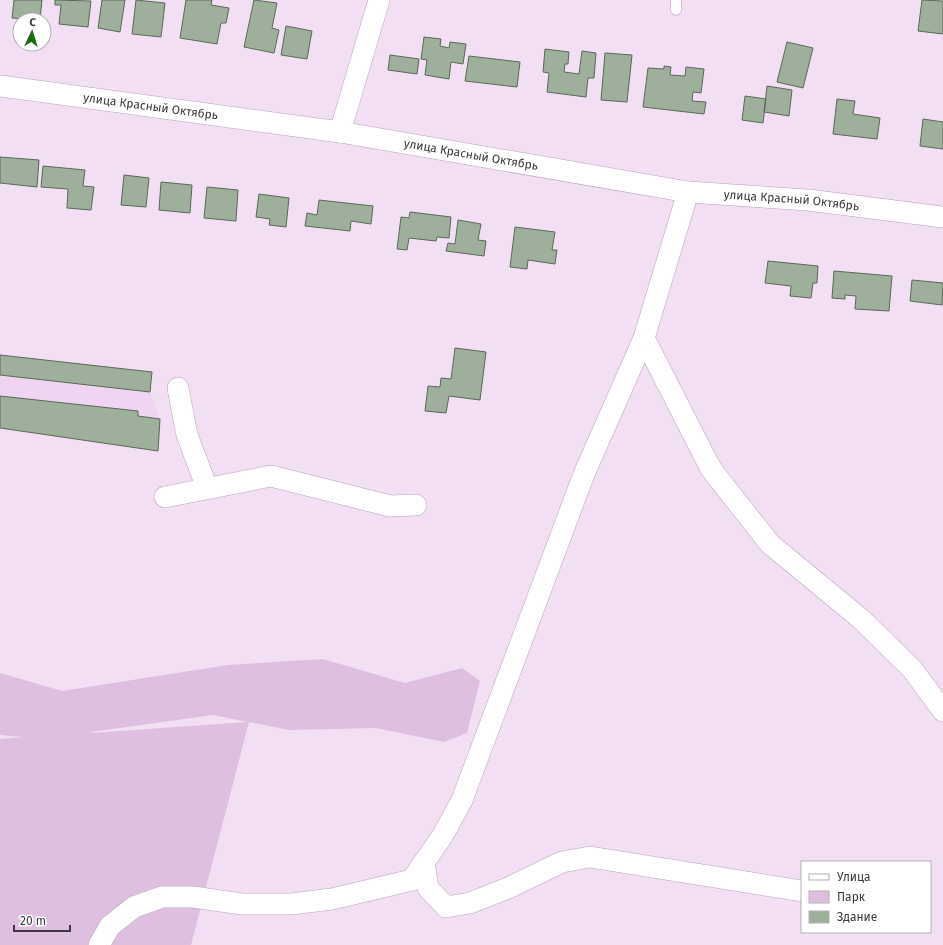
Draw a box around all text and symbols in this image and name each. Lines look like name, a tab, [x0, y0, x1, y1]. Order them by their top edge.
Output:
north arrow	[12, 12, 52, 52]
text: С	[29, 16, 37, 29]
street label: улица Красный Октябрь	[82, 90, 219, 122]
street label: улица Красный Октябрь	[403, 136, 539, 173]
street label: улица Красный Октябрь	[723, 187, 860, 213]
legend	[801, 861, 931, 933]
text: Улица	[837, 870, 871, 884]
text: Парк	[837, 890, 866, 904]
scale bar	[14, 907, 70, 933]
text: Здание	[837, 910, 877, 924]
text: 20 m	[20, 914, 46, 928]

